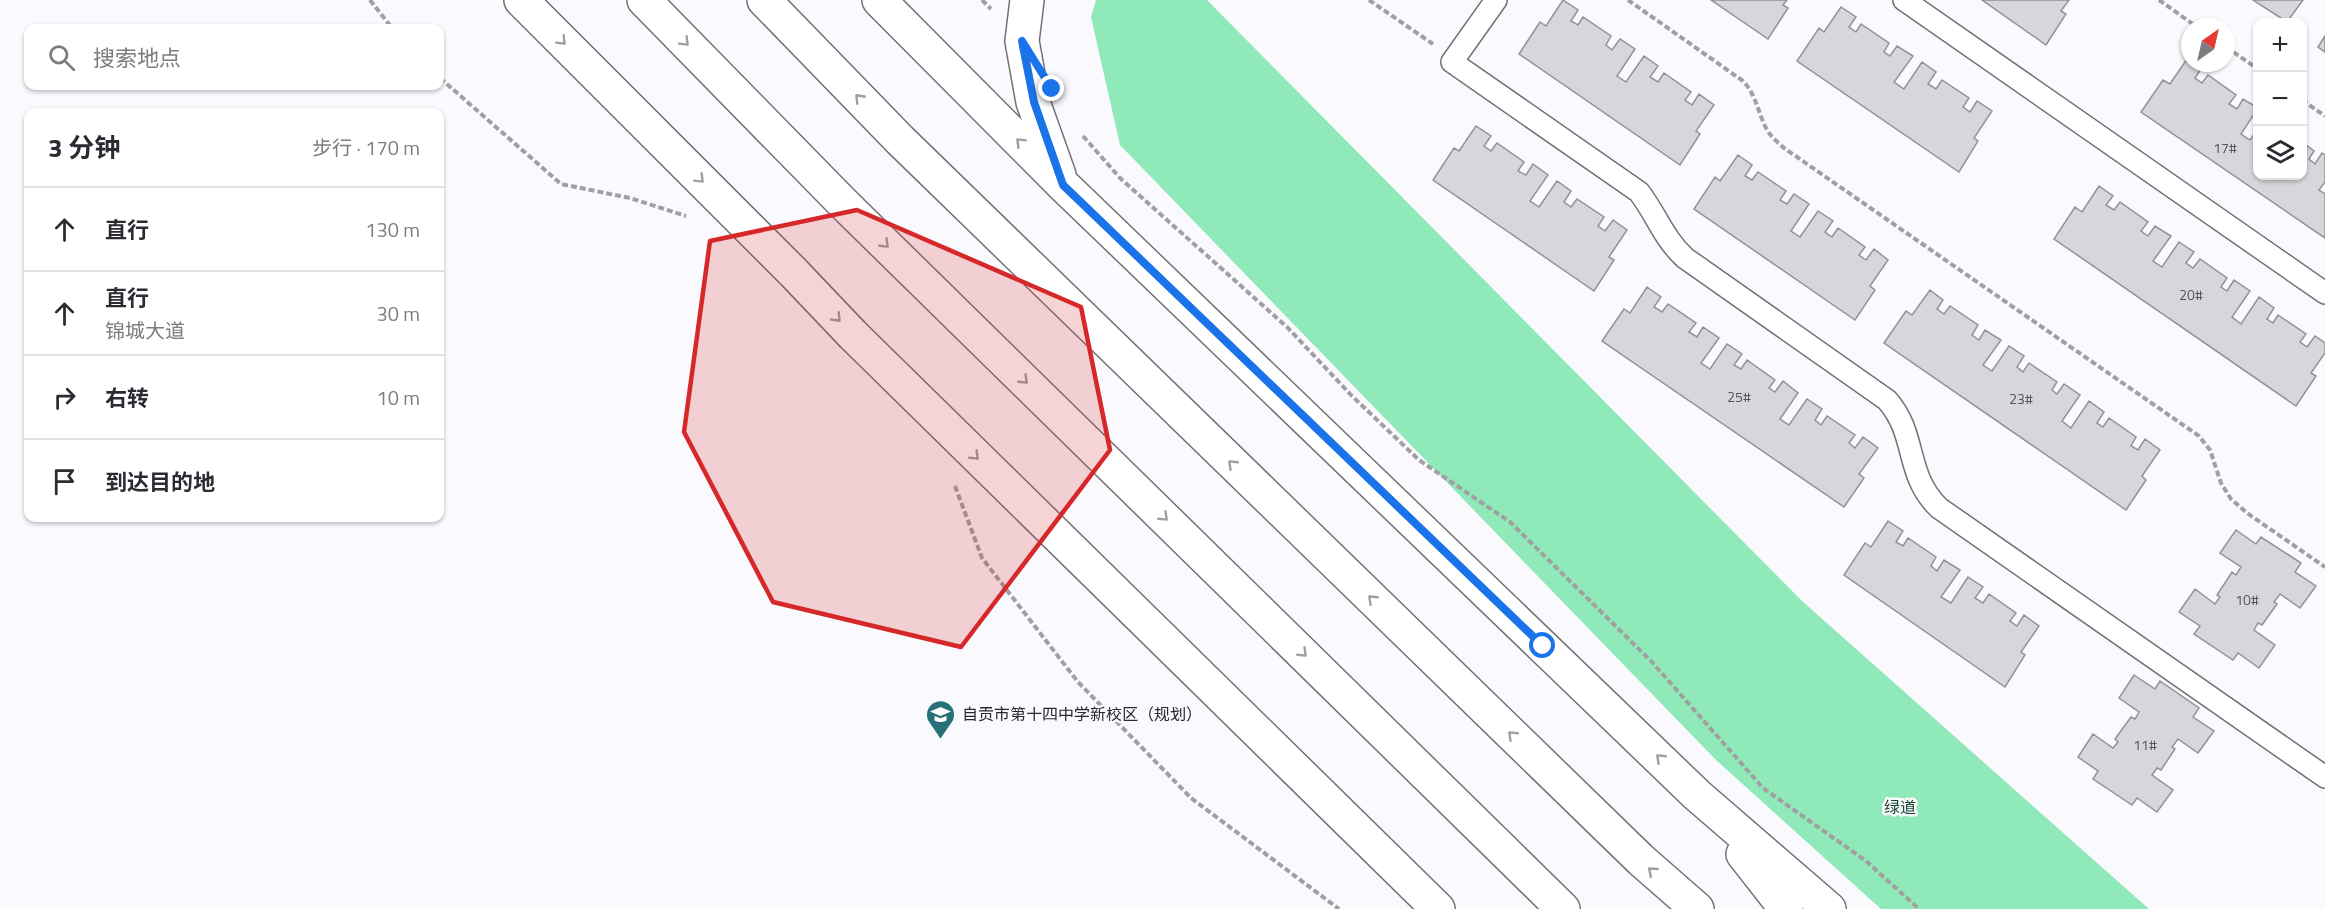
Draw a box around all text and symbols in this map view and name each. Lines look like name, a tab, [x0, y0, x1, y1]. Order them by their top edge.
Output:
north arrow	[2181, 18, 2235, 72]
map controls	[2253, 18, 2307, 180]
button: +	[2253, 18, 2307, 72]
search box	[24, 24, 444, 90]
one-way arrow	[555, 34, 566, 45]
one-way arrow	[677, 34, 688, 45]
icon: search	[45, 41, 78, 74]
text: 搜索地点	[93, 41, 181, 75]
button: −	[2253, 72, 2307, 126]
route end	[1038, 75, 1064, 101]
one-way arrow	[855, 94, 866, 105]
button: layers	[2253, 126, 2307, 180]
text: 3 分钟	[48, 128, 120, 167]
text: 步行 · 170 m	[312, 132, 420, 163]
house number: 17#	[2213, 137, 2237, 158]
one-way arrow	[1017, 139, 1028, 150]
one-way arrow	[693, 172, 704, 183]
icon: ahead	[48, 213, 81, 246]
text: 直行	[105, 213, 149, 247]
text: 130 m	[365, 214, 420, 245]
one-way arrow	[878, 236, 889, 247]
text: 直行	[105, 281, 149, 315]
house number: 20#	[2179, 284, 2203, 305]
icon: ahead	[48, 297, 81, 330]
text: 30 m	[376, 298, 420, 329]
one-way arrow	[830, 312, 841, 322]
text: 锦城大道	[105, 315, 185, 346]
one-way arrow	[1017, 373, 1028, 384]
icon: right	[48, 381, 81, 414]
text: 右转	[105, 381, 149, 415]
text: 10 m	[376, 382, 420, 413]
house number: 25#	[1727, 386, 1751, 407]
house number: 23#	[2009, 388, 2033, 409]
one-way arrow	[968, 448, 979, 459]
one-way arrow	[1229, 460, 1240, 471]
icon: arrive	[48, 465, 81, 498]
text: 到达目的地	[105, 465, 215, 499]
one-way arrow	[1157, 510, 1167, 521]
house number: 10#	[2235, 589, 2259, 610]
one-way arrow	[1369, 596, 1380, 607]
route start	[1529, 632, 1555, 658]
one-way arrow	[1295, 646, 1306, 657]
school or university icon: 自贡市第十四中学新校区（规划）	[925, 698, 957, 740]
place label: 自贡市第十四中学新校区（规划）	[962, 702, 1202, 726]
one-way arrow	[1509, 732, 1520, 743]
house number: 11#	[2133, 734, 2157, 755]
one-way arrow	[1656, 755, 1667, 766]
park label: 绿道	[1884, 795, 1916, 819]
one-way arrow	[1649, 867, 1659, 878]

